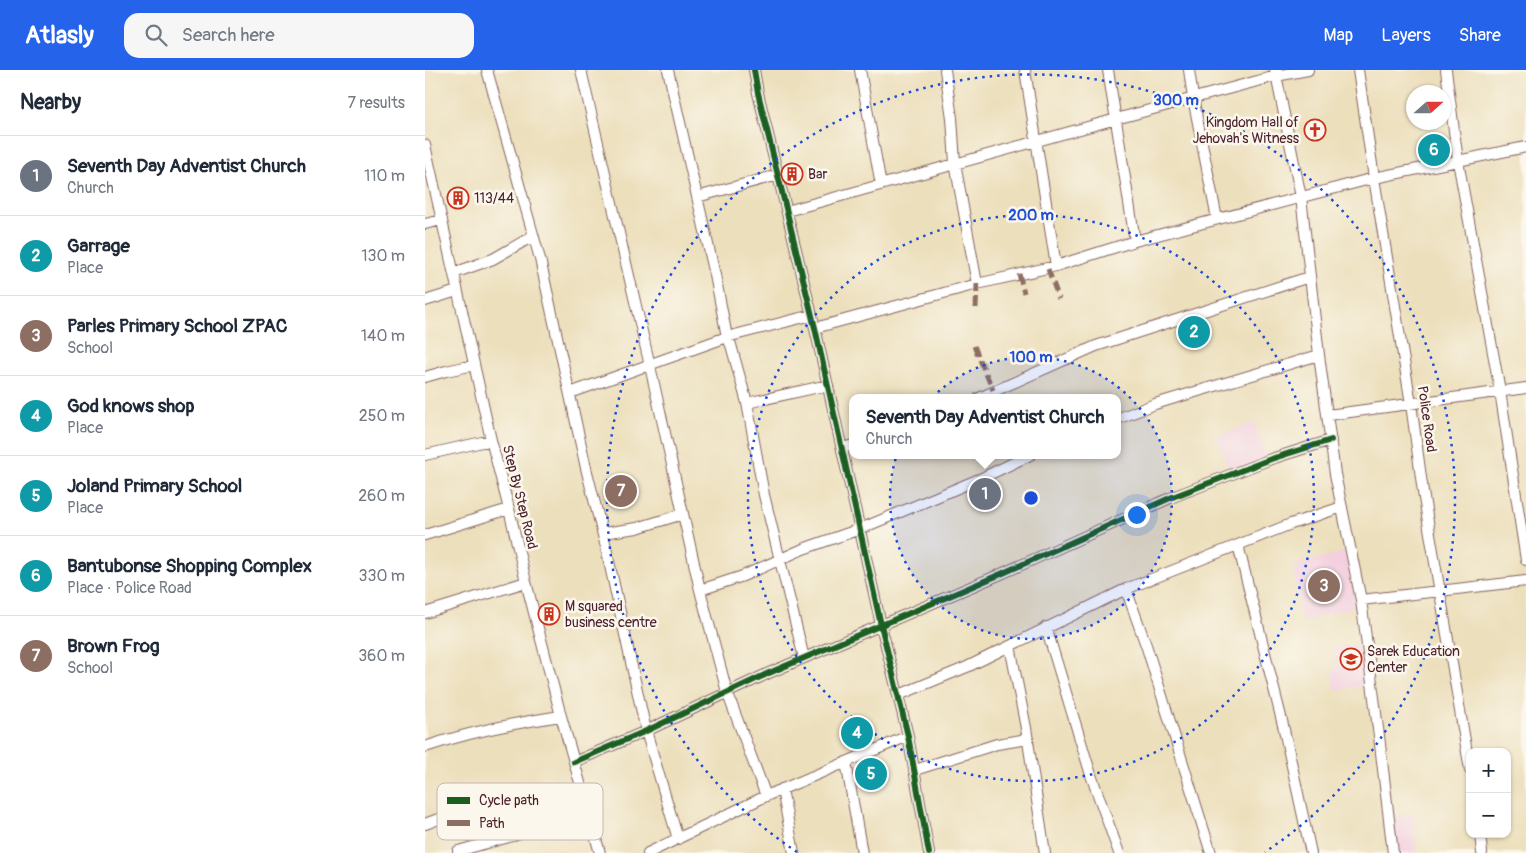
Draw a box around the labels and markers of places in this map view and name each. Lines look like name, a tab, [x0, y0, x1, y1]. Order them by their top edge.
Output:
place label: Kingdom Hall of Jehovah's Witness	[1192, 114, 1300, 147]
church icon: Kingdom Hall of Jehovah's Witness	[1303, 118, 1327, 142]
pin: 6	[1418, 131, 1450, 169]
building icon: Bar	[780, 162, 804, 186]
place label: Bar	[808, 166, 827, 183]
building icon: 113/44	[446, 186, 470, 210]
place label: 113/44	[474, 190, 514, 207]
pin: 2	[1178, 313, 1210, 351]
pin: 7	[605, 472, 637, 510]
pin: 1	[969, 475, 1001, 513]
centre of rings	[1022, 489, 1040, 507]
pin: 3	[1308, 567, 1340, 605]
place label: M squared business centre	[565, 598, 657, 631]
building icon: M squared business centre	[537, 602, 561, 626]
place label: Sarek Education Center	[1367, 643, 1460, 676]
school or university icon: Sarek Education Center	[1339, 647, 1363, 671]
pin: 4	[841, 714, 873, 752]
pin: 5	[855, 755, 887, 793]

